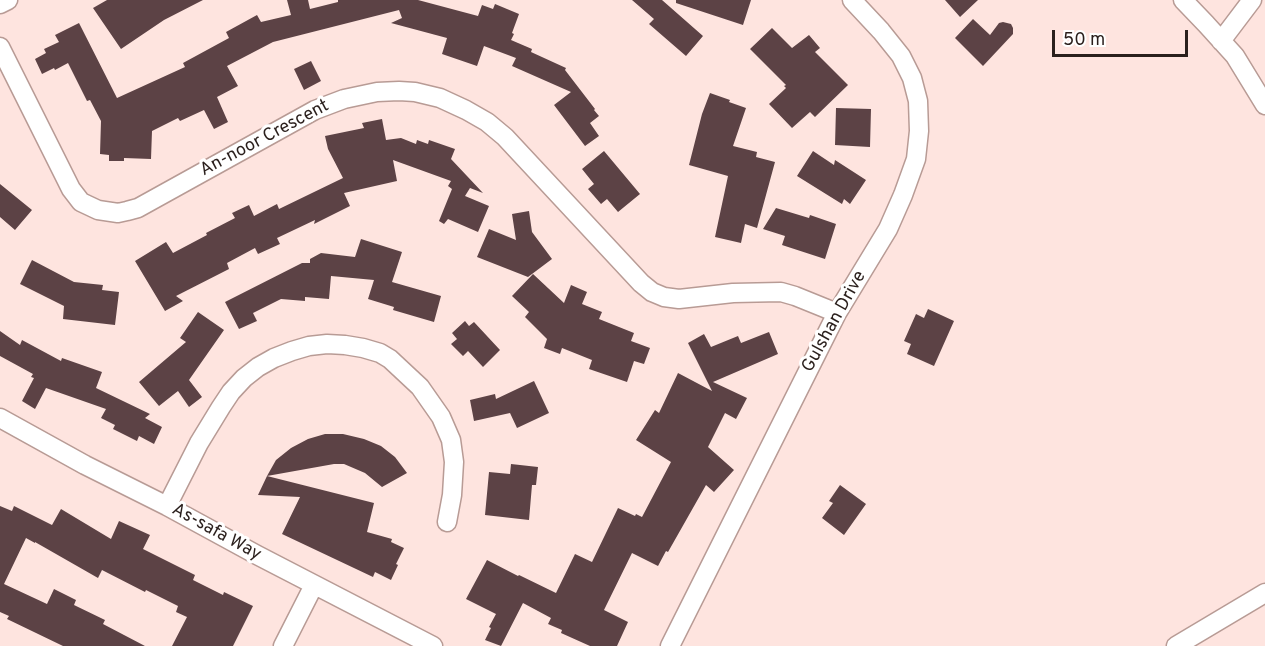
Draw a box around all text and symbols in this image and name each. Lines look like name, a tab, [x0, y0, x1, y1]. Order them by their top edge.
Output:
scale bar	[1055, 18, 1192, 56]
text: 50 m	[1063, 29, 1105, 52]
street label: An-noor Crescent	[197, 96, 333, 182]
street label: Gulshan Drive	[798, 268, 872, 376]
street label: As-safa Way	[168, 500, 264, 566]

